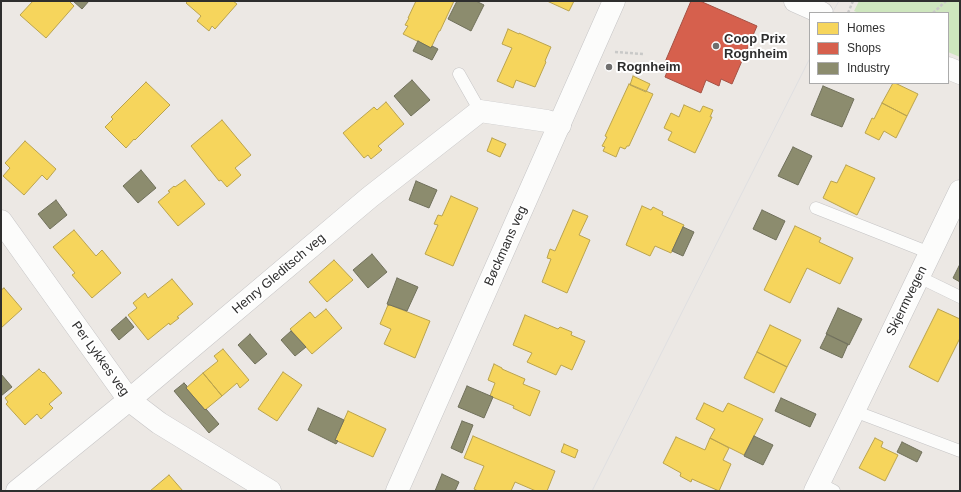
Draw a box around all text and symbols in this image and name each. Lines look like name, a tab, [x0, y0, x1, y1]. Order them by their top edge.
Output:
legend	[809, 12, 949, 84]
text: Homes	[847, 21, 885, 35]
place label: Coop Prix Rognheim	[724, 31, 788, 62]
marker: Coop Prix Rognheim	[711, 41, 721, 51]
text: Shops	[847, 41, 881, 55]
place label: Rognheim	[617, 59, 681, 75]
text: Industry	[847, 61, 890, 75]
marker: Rognheim	[604, 62, 614, 72]
street label: Bøckmans veg	[481, 204, 531, 288]
street label: Henry Gleditsch veg	[229, 230, 329, 318]
street label: Skjermvegen	[883, 263, 931, 339]
street label: Per Lykkes veg	[68, 319, 132, 399]

